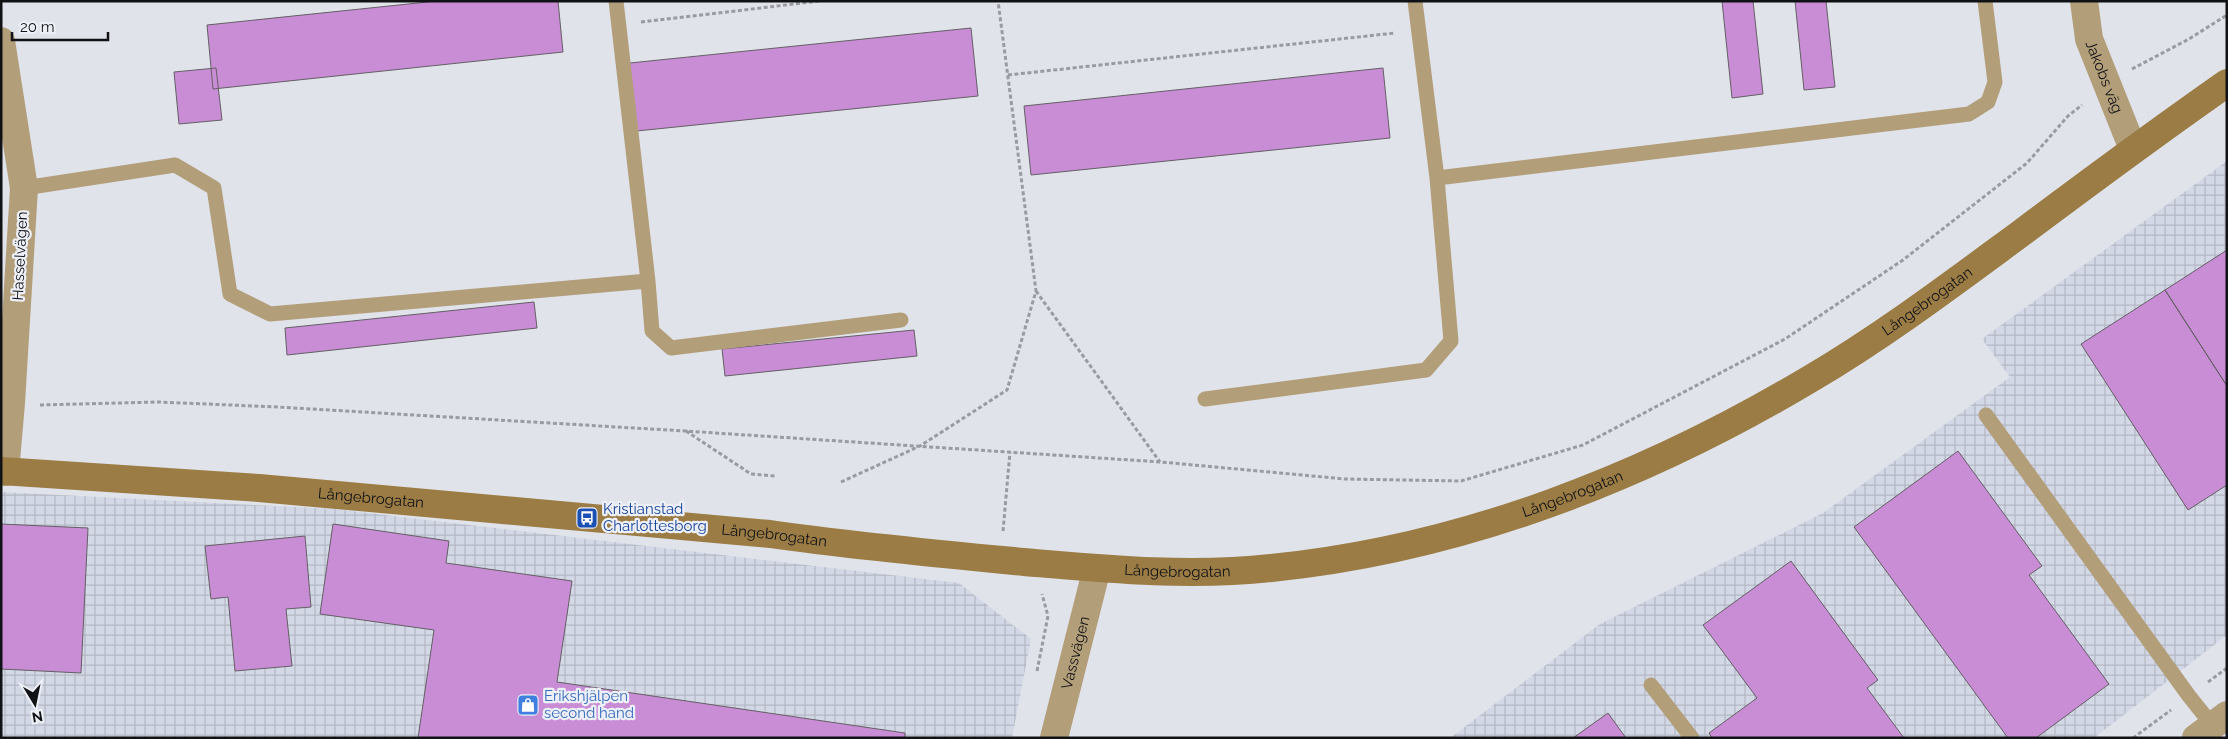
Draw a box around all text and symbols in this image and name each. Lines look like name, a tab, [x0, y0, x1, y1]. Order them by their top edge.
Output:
scale bar	[12, 10, 109, 42]
text: 20 m	[20, 18, 55, 36]
street label: Jakobs väg	[2081, 38, 2127, 116]
street label: Hasselvägen	[9, 211, 31, 301]
street label: Långebrogatan	[1879, 263, 1976, 340]
street label: Långebrogatan	[1520, 467, 1626, 521]
street label: Långebrogatan	[317, 484, 425, 512]
place label: Kristianstad Charlottesborg	[603, 500, 707, 535]
bus stop icon: Kristianstad Charlottesborg	[575, 506, 599, 530]
street label: Långebrogatan	[721, 521, 828, 550]
street label: Långebrogatan	[1124, 561, 1231, 581]
street label: Vassvägen	[1058, 614, 1093, 691]
north arrow	[10, 679, 60, 729]
place label: Erikshjälpen second hand	[544, 687, 634, 722]
shop icon: Erikshjälpen second hand	[516, 693, 540, 717]
text: N	[31, 708, 44, 726]

